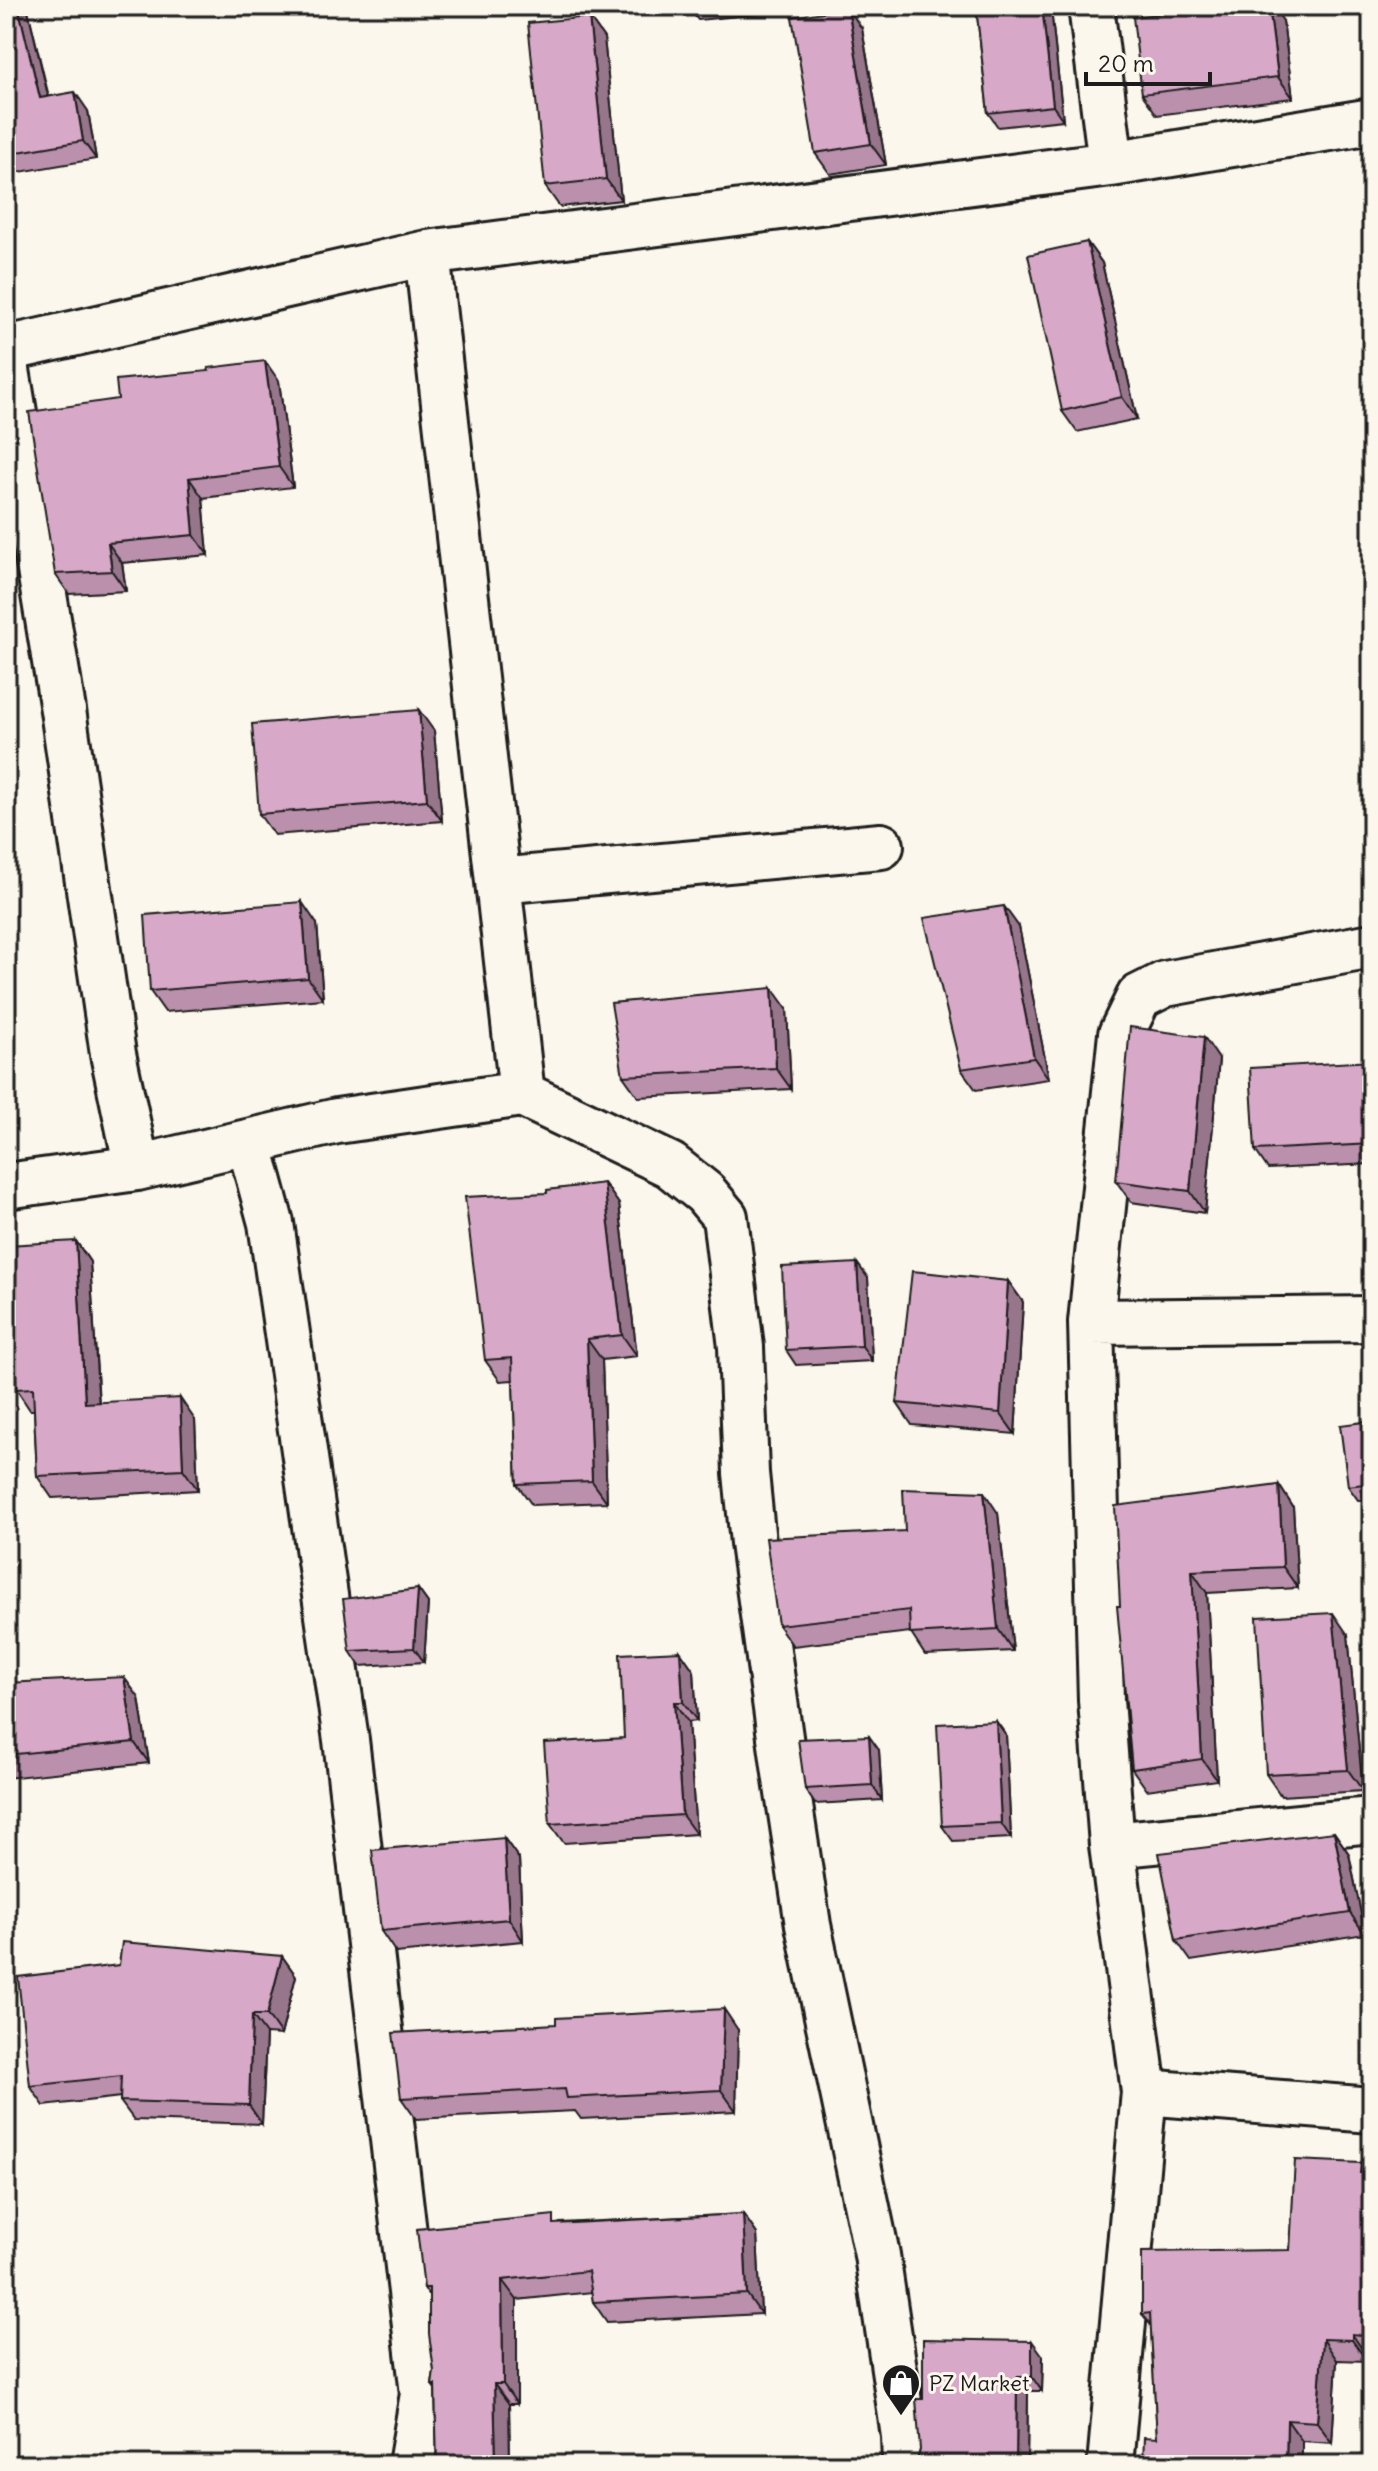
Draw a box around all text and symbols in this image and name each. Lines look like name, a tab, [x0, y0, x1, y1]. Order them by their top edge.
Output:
scale bar	[1086, 36, 1210, 86]
text: 20 m	[1098, 48, 1154, 78]
shop icon: PZ Market	[880, 2362, 922, 2417]
place label: PZ Market	[929, 2369, 1029, 2397]

